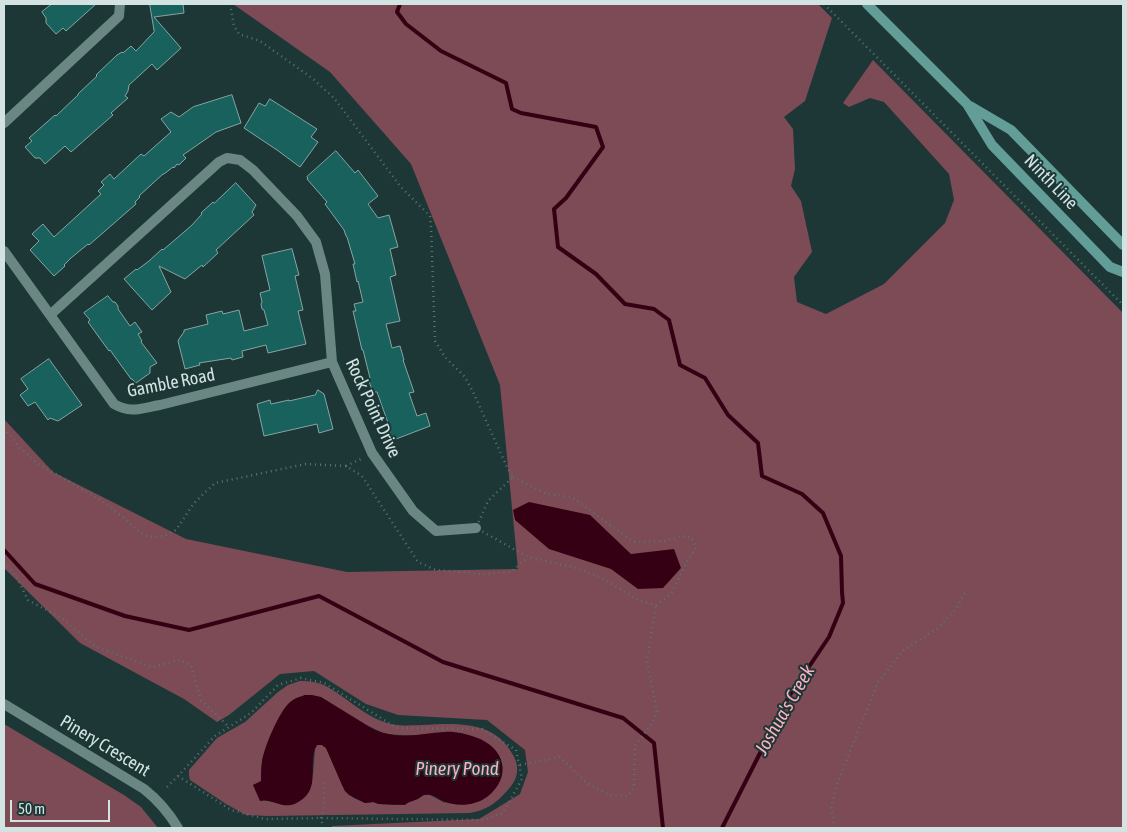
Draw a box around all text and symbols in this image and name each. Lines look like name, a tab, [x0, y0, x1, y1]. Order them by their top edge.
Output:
street label: Ninth Line	[1020, 150, 1082, 214]
street label: Rock Point Drive	[341, 355, 405, 461]
street label: Gamble Road	[125, 364, 217, 402]
water label: Joshua's Creek	[750, 661, 820, 759]
street label: Pinery Crescent	[56, 711, 154, 781]
water label: Pinery Pond	[415, 758, 499, 780]
scale bar	[12, 790, 112, 822]
text: 50 m	[18, 800, 45, 817]

